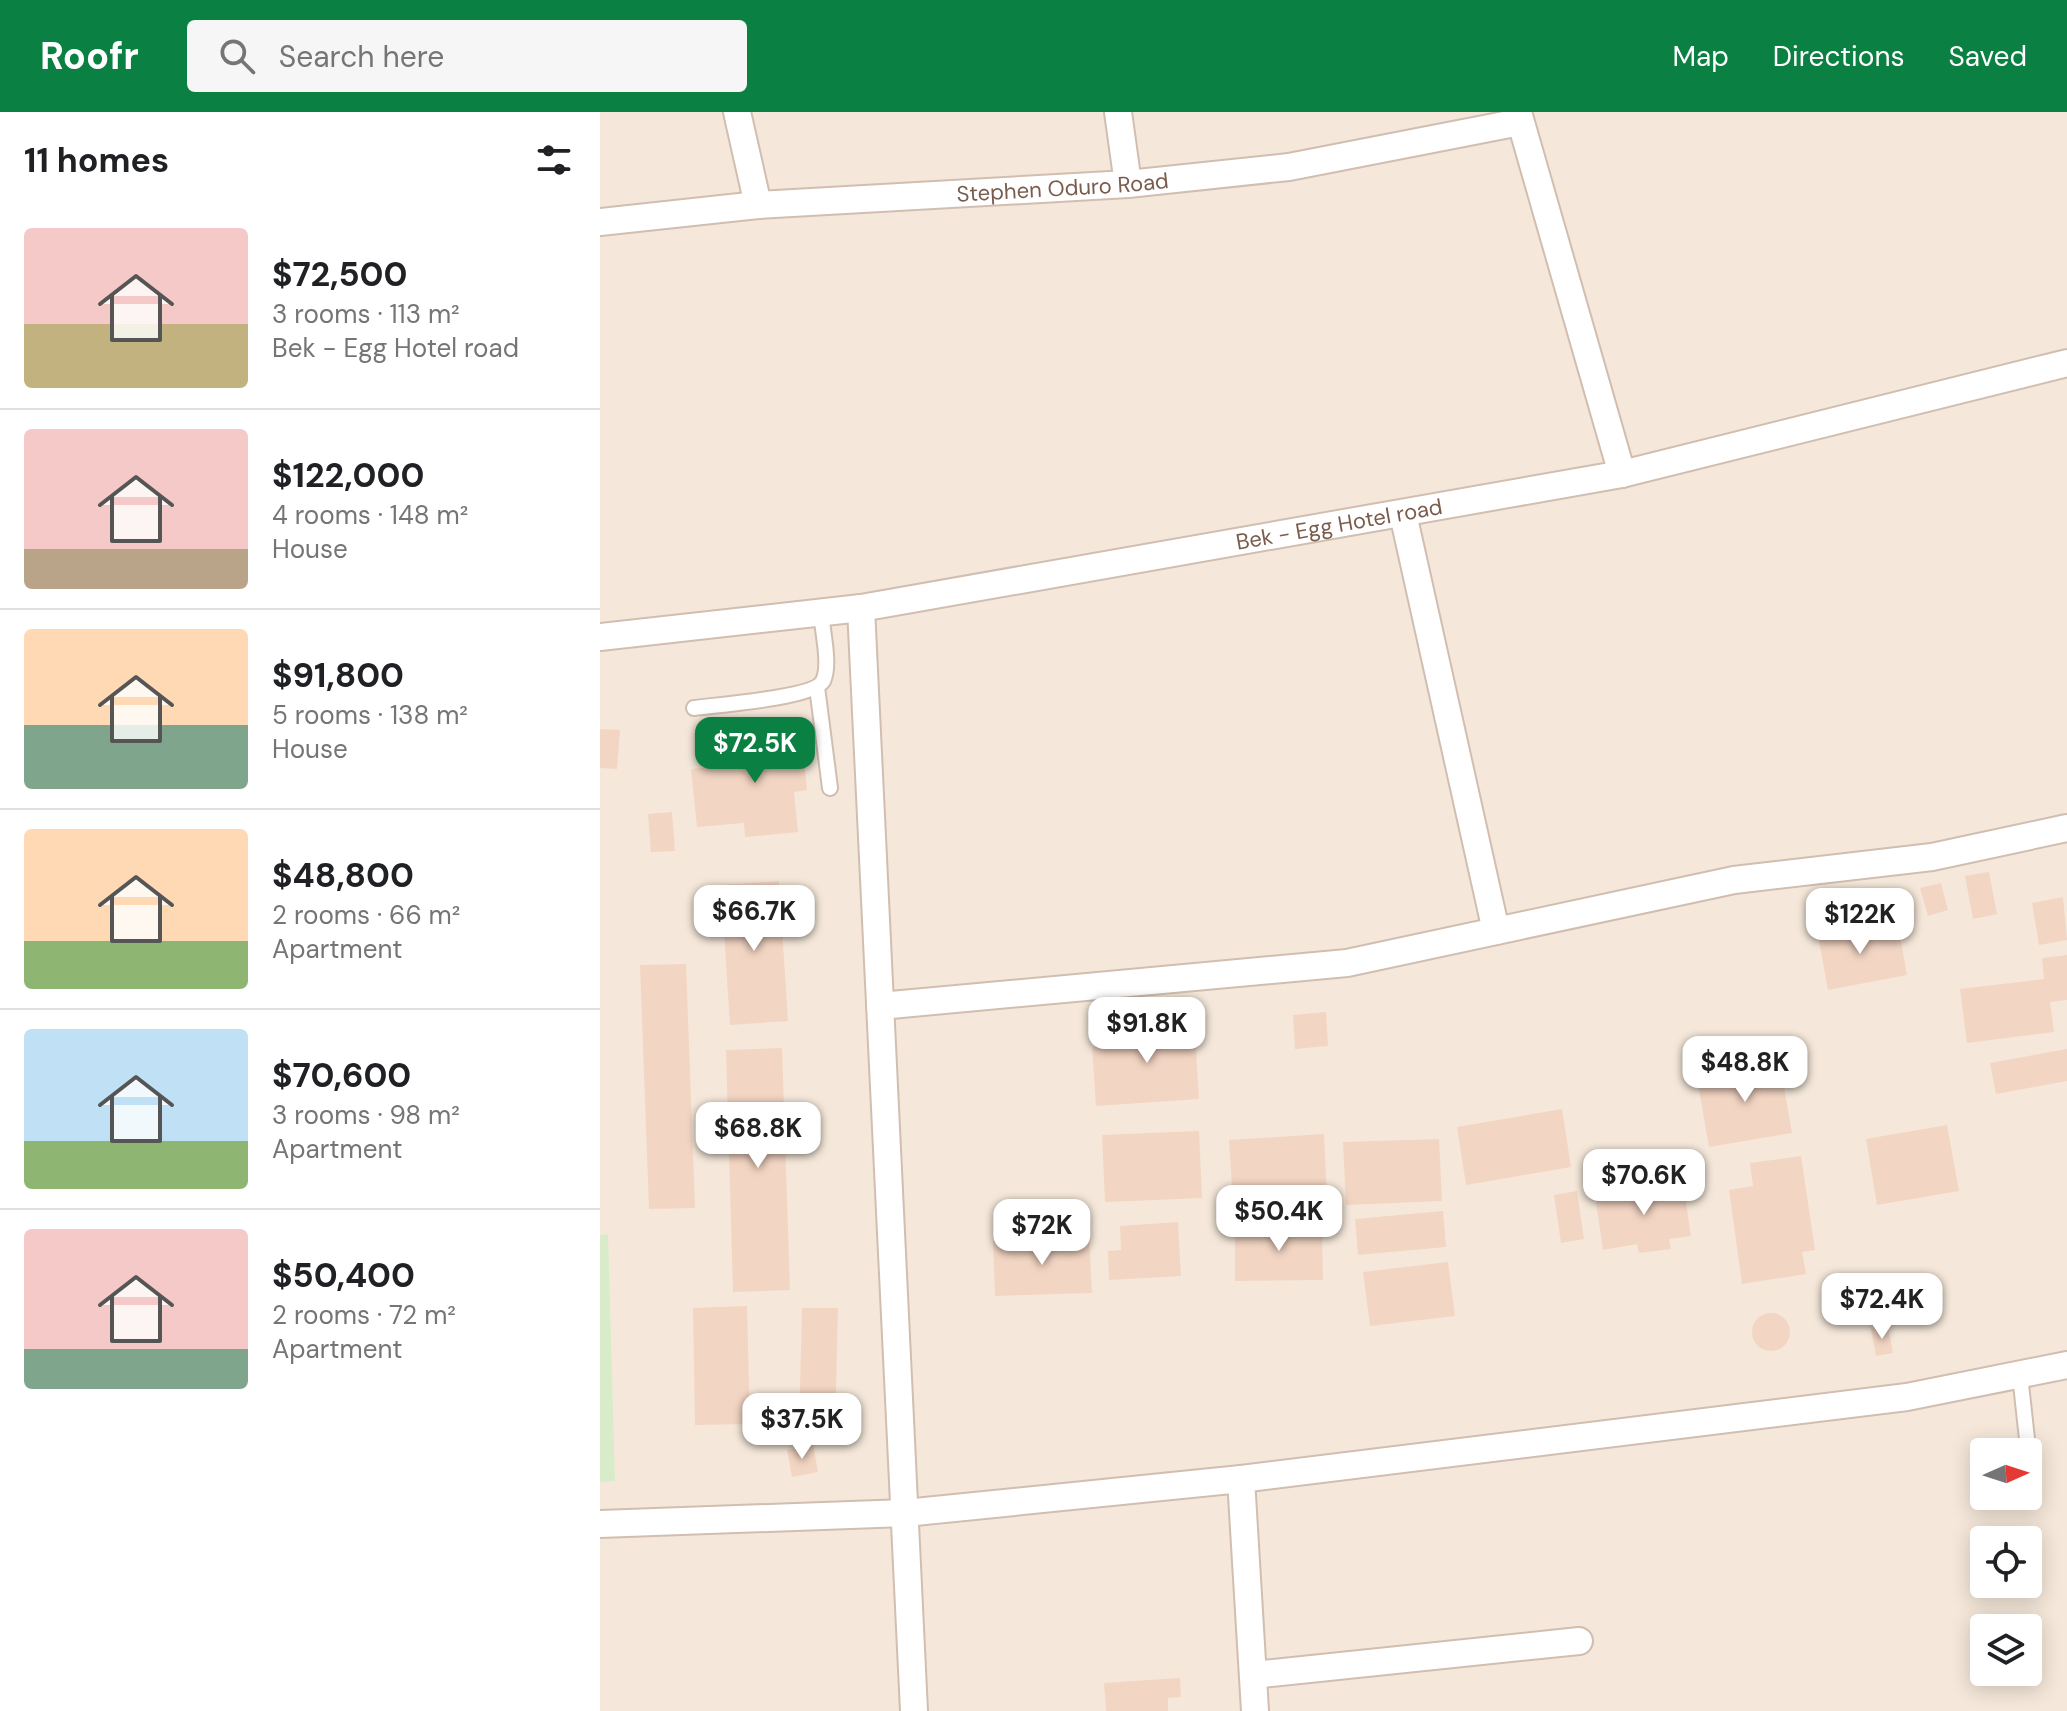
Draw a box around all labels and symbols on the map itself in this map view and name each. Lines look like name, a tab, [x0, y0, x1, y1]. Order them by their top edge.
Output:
street label: Stephen Oduro Road	[956, 166, 1170, 209]
street label: Bek - Egg Hotel road	[1234, 492, 1445, 557]
pin: $72.5K	[690, 717, 820, 785]
pin: $66.7K	[689, 885, 819, 953]
pin: $122K	[1804, 888, 1916, 956]
pin: $91.8K	[1082, 997, 1212, 1065]
pin: $48.8K	[1680, 1036, 1810, 1104]
pin: $68.8K	[693, 1102, 823, 1170]
pin: $70.6K	[1579, 1149, 1709, 1217]
pin: $50.4K	[1214, 1185, 1344, 1253]
pin: $72K	[995, 1199, 1089, 1267]
pin: $72.4K	[1817, 1273, 1947, 1341]
pin: $37.5K	[737, 1393, 867, 1461]
north arrow	[1970, 1438, 2042, 1510]

